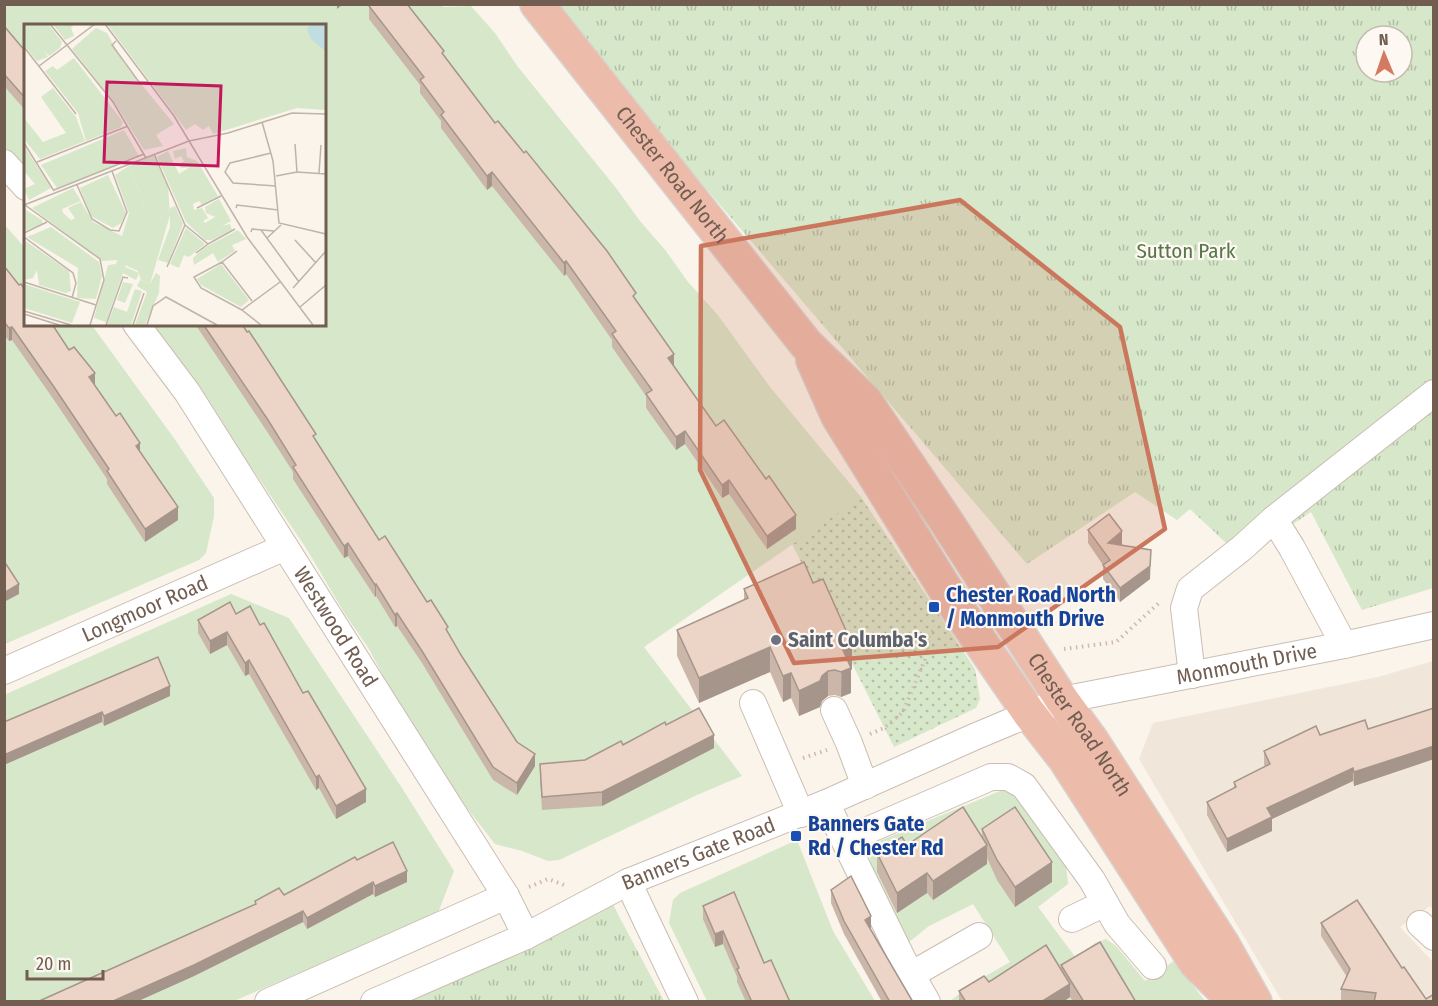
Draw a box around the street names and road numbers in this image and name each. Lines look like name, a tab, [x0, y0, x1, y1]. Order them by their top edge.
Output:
street label: Chester Road North	[610, 101, 734, 249]
street label: Westwood Road	[288, 562, 383, 692]
street label: Longmoor Road	[78, 570, 212, 648]
street label: Monmouth Drive	[1174, 638, 1319, 690]
street label: Chester Road North	[1022, 648, 1137, 801]
street label: Banners Gate Road	[618, 812, 779, 896]

